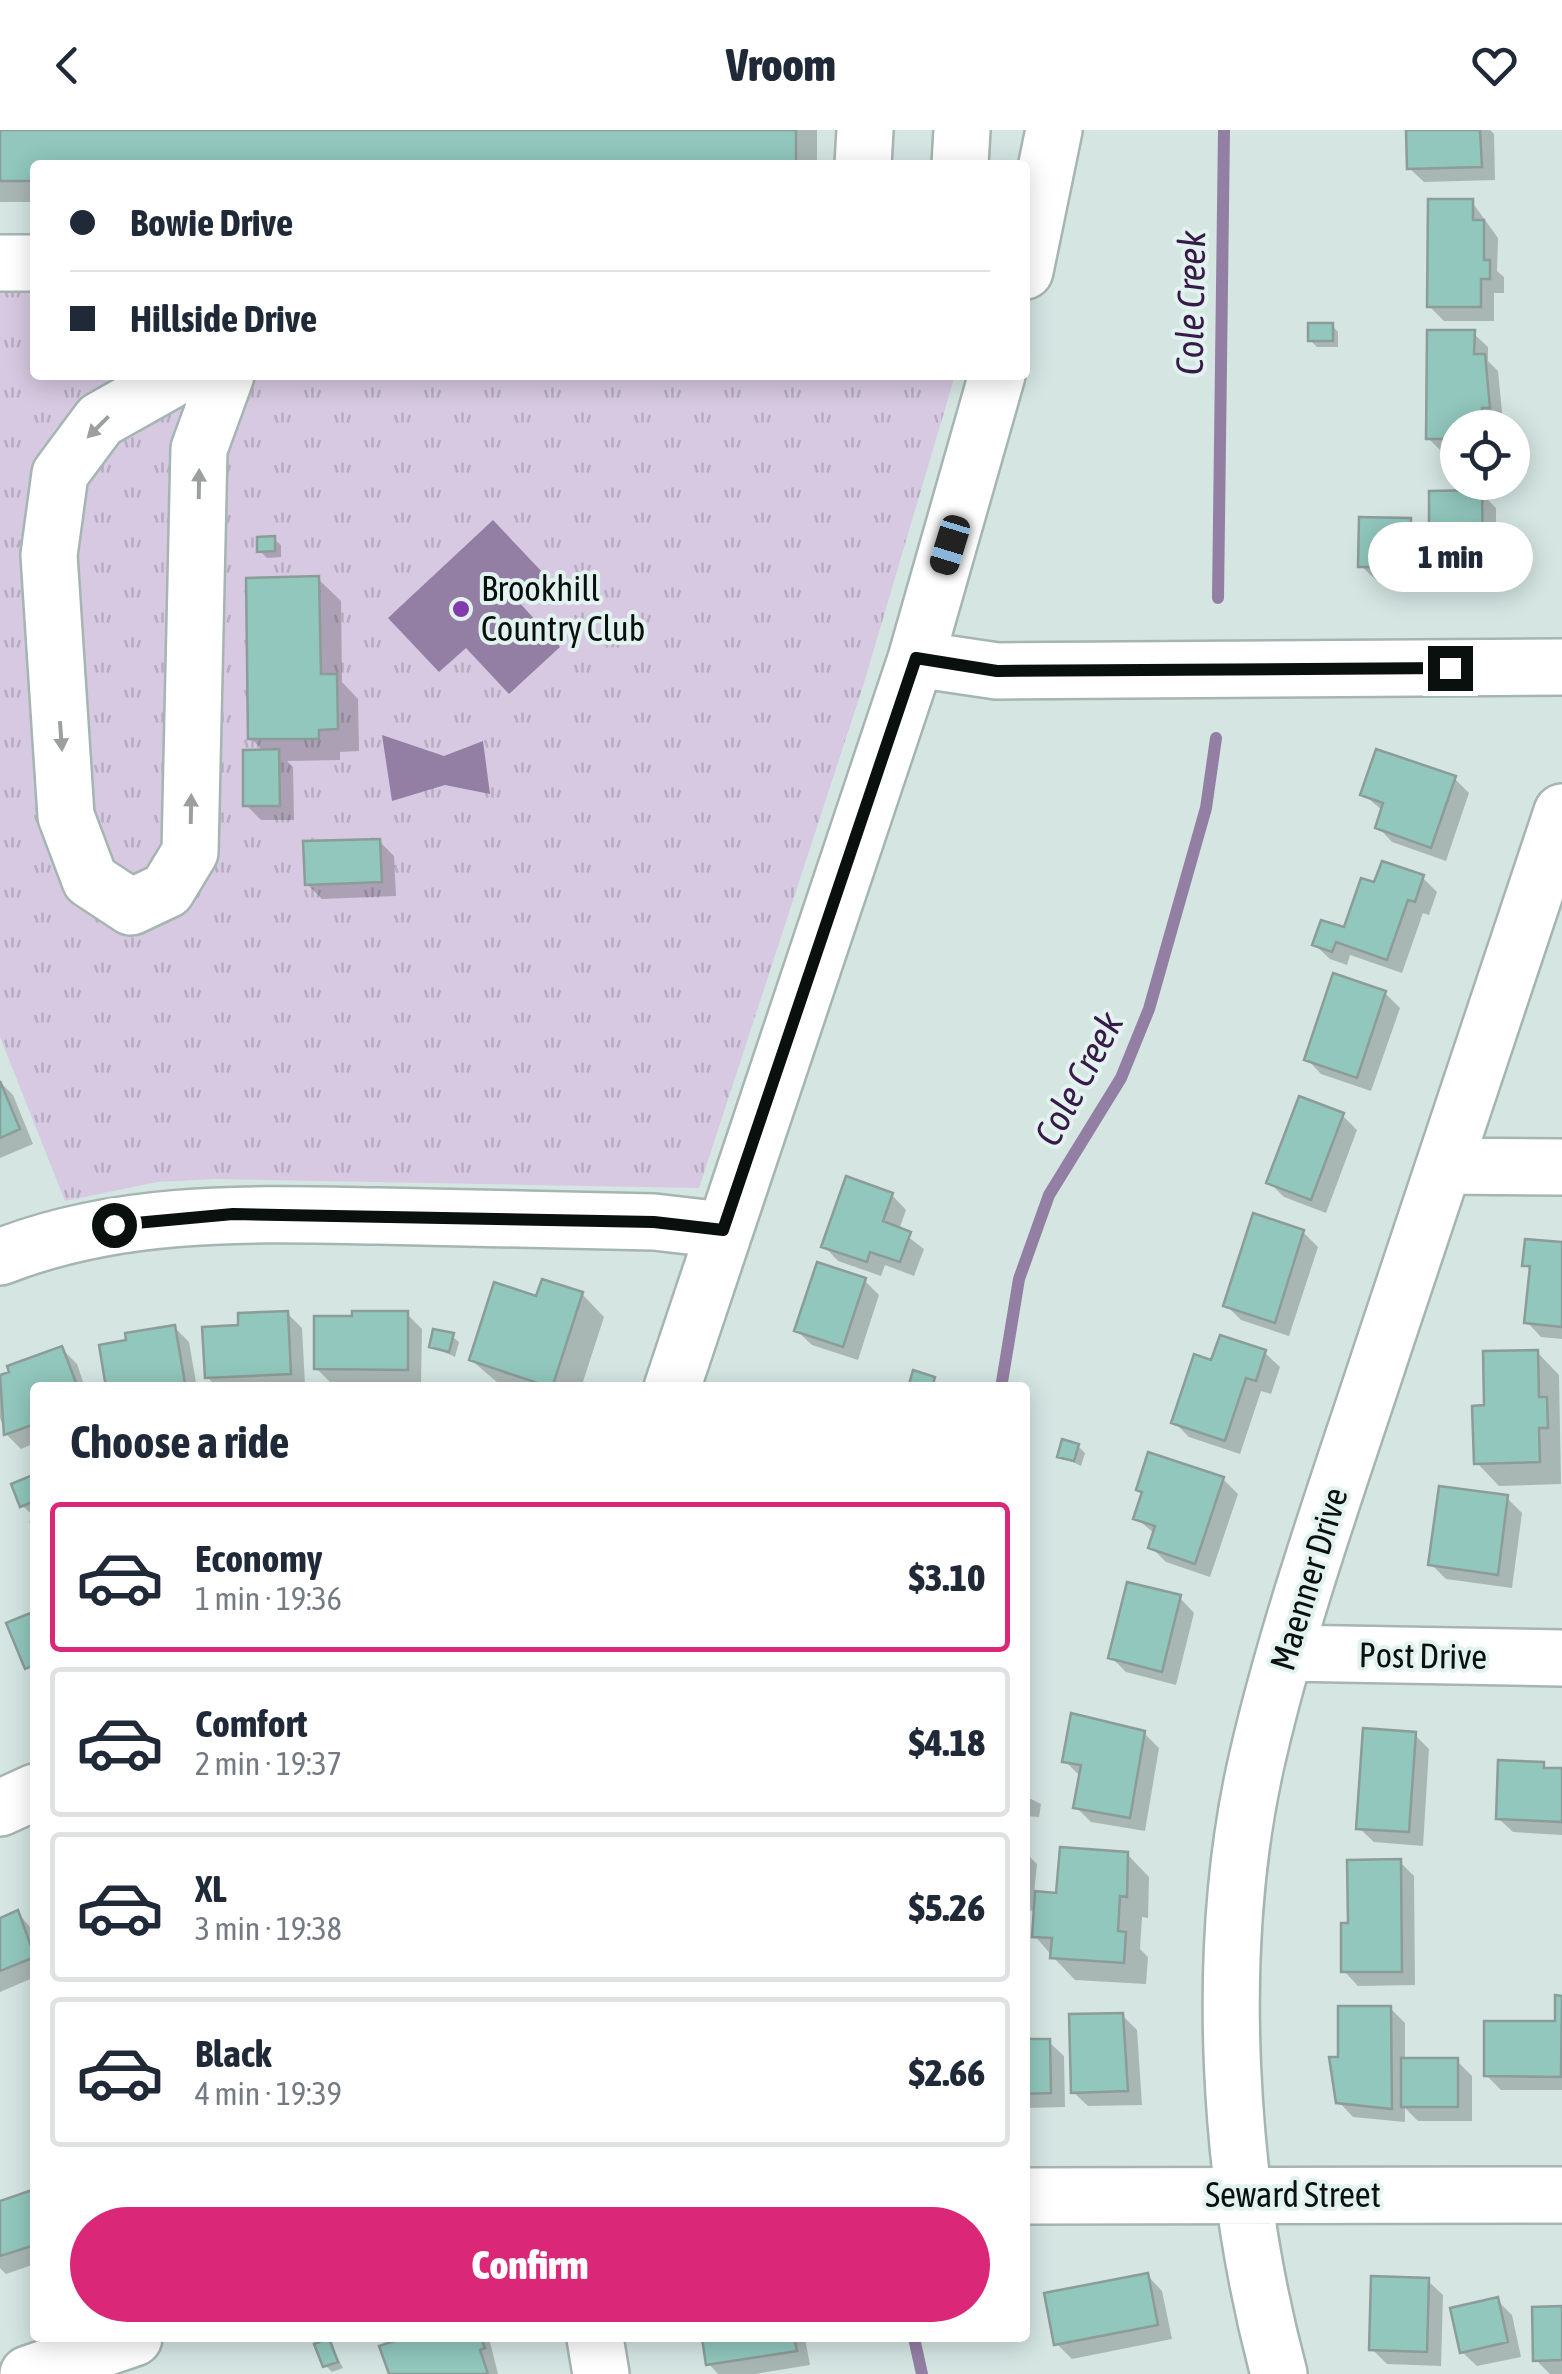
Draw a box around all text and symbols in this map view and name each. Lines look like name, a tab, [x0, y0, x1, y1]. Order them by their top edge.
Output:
icon: back	[40, 38, 95, 93]
icon: heart	[1467, 38, 1522, 93]
text: Vroom	[726, 39, 836, 91]
text: Bowie Drive	[130, 201, 293, 244]
water label: Cole Creek	[1168, 229, 1213, 376]
text: Hillside Drive	[130, 297, 317, 340]
map controls	[1440, 410, 1530, 500]
button: locate	[1440, 410, 1530, 500]
one-way arrow	[87, 414, 111, 438]
one-way arrow	[191, 467, 207, 499]
car	[927, 512, 973, 578]
callout: 1 min	[1368, 523, 1532, 593]
text: 1 min	[1418, 538, 1483, 575]
place label: Brookhill Country Club	[481, 568, 645, 648]
marker: Brookhill Country Club	[450, 598, 472, 620]
route end	[1428, 646, 1473, 691]
one-way arrow	[53, 721, 69, 753]
one-way arrow	[184, 792, 200, 824]
water label: Cole Creek	[1026, 1004, 1132, 1153]
route start	[92, 1203, 137, 1248]
text: Choose a ride	[70, 1416, 289, 1468]
street label: Maenner Drive	[1261, 1483, 1355, 1675]
icon: car	[75, 1532, 165, 1622]
text: Economy	[195, 1537, 322, 1580]
text: $3.10	[909, 1556, 985, 1599]
text: 1 min · 19:36	[195, 1580, 342, 1617]
street label: Post Drive	[1358, 1634, 1488, 1676]
icon: car	[75, 1697, 165, 1787]
text: Comfort	[195, 1702, 307, 1745]
text: $4.18	[909, 1721, 985, 1764]
text: 2 min · 19:37	[195, 1745, 342, 1782]
icon: car	[75, 1862, 165, 1952]
text: XL	[195, 1867, 227, 1910]
text: $5.26	[909, 1886, 985, 1929]
text: 3 min · 19:38	[195, 1910, 342, 1947]
icon: car	[75, 2027, 165, 2117]
text: Black	[195, 2032, 272, 2075]
text: $2.66	[909, 2051, 985, 2094]
text: 4 min · 19:39	[195, 2075, 342, 2112]
street label: Seward Street	[1205, 2174, 1381, 2214]
button: Confirm	[70, 2207, 990, 2322]

